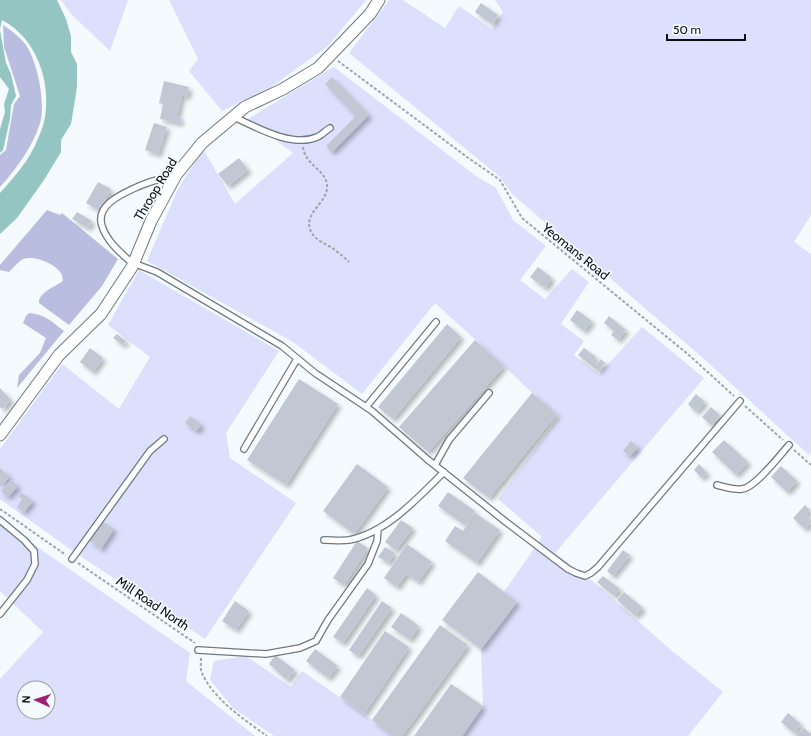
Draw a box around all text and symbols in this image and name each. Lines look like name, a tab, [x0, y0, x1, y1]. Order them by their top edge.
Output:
scale bar	[667, 16, 745, 42]
text: 50 m	[673, 22, 701, 37]
street label: Throop Road	[130, 155, 180, 223]
street label: Yeomans Road	[539, 219, 613, 283]
street label: Mill Road North	[113, 573, 193, 633]
north arrow	[16, 680, 56, 720]
text: N	[19, 695, 33, 704]

